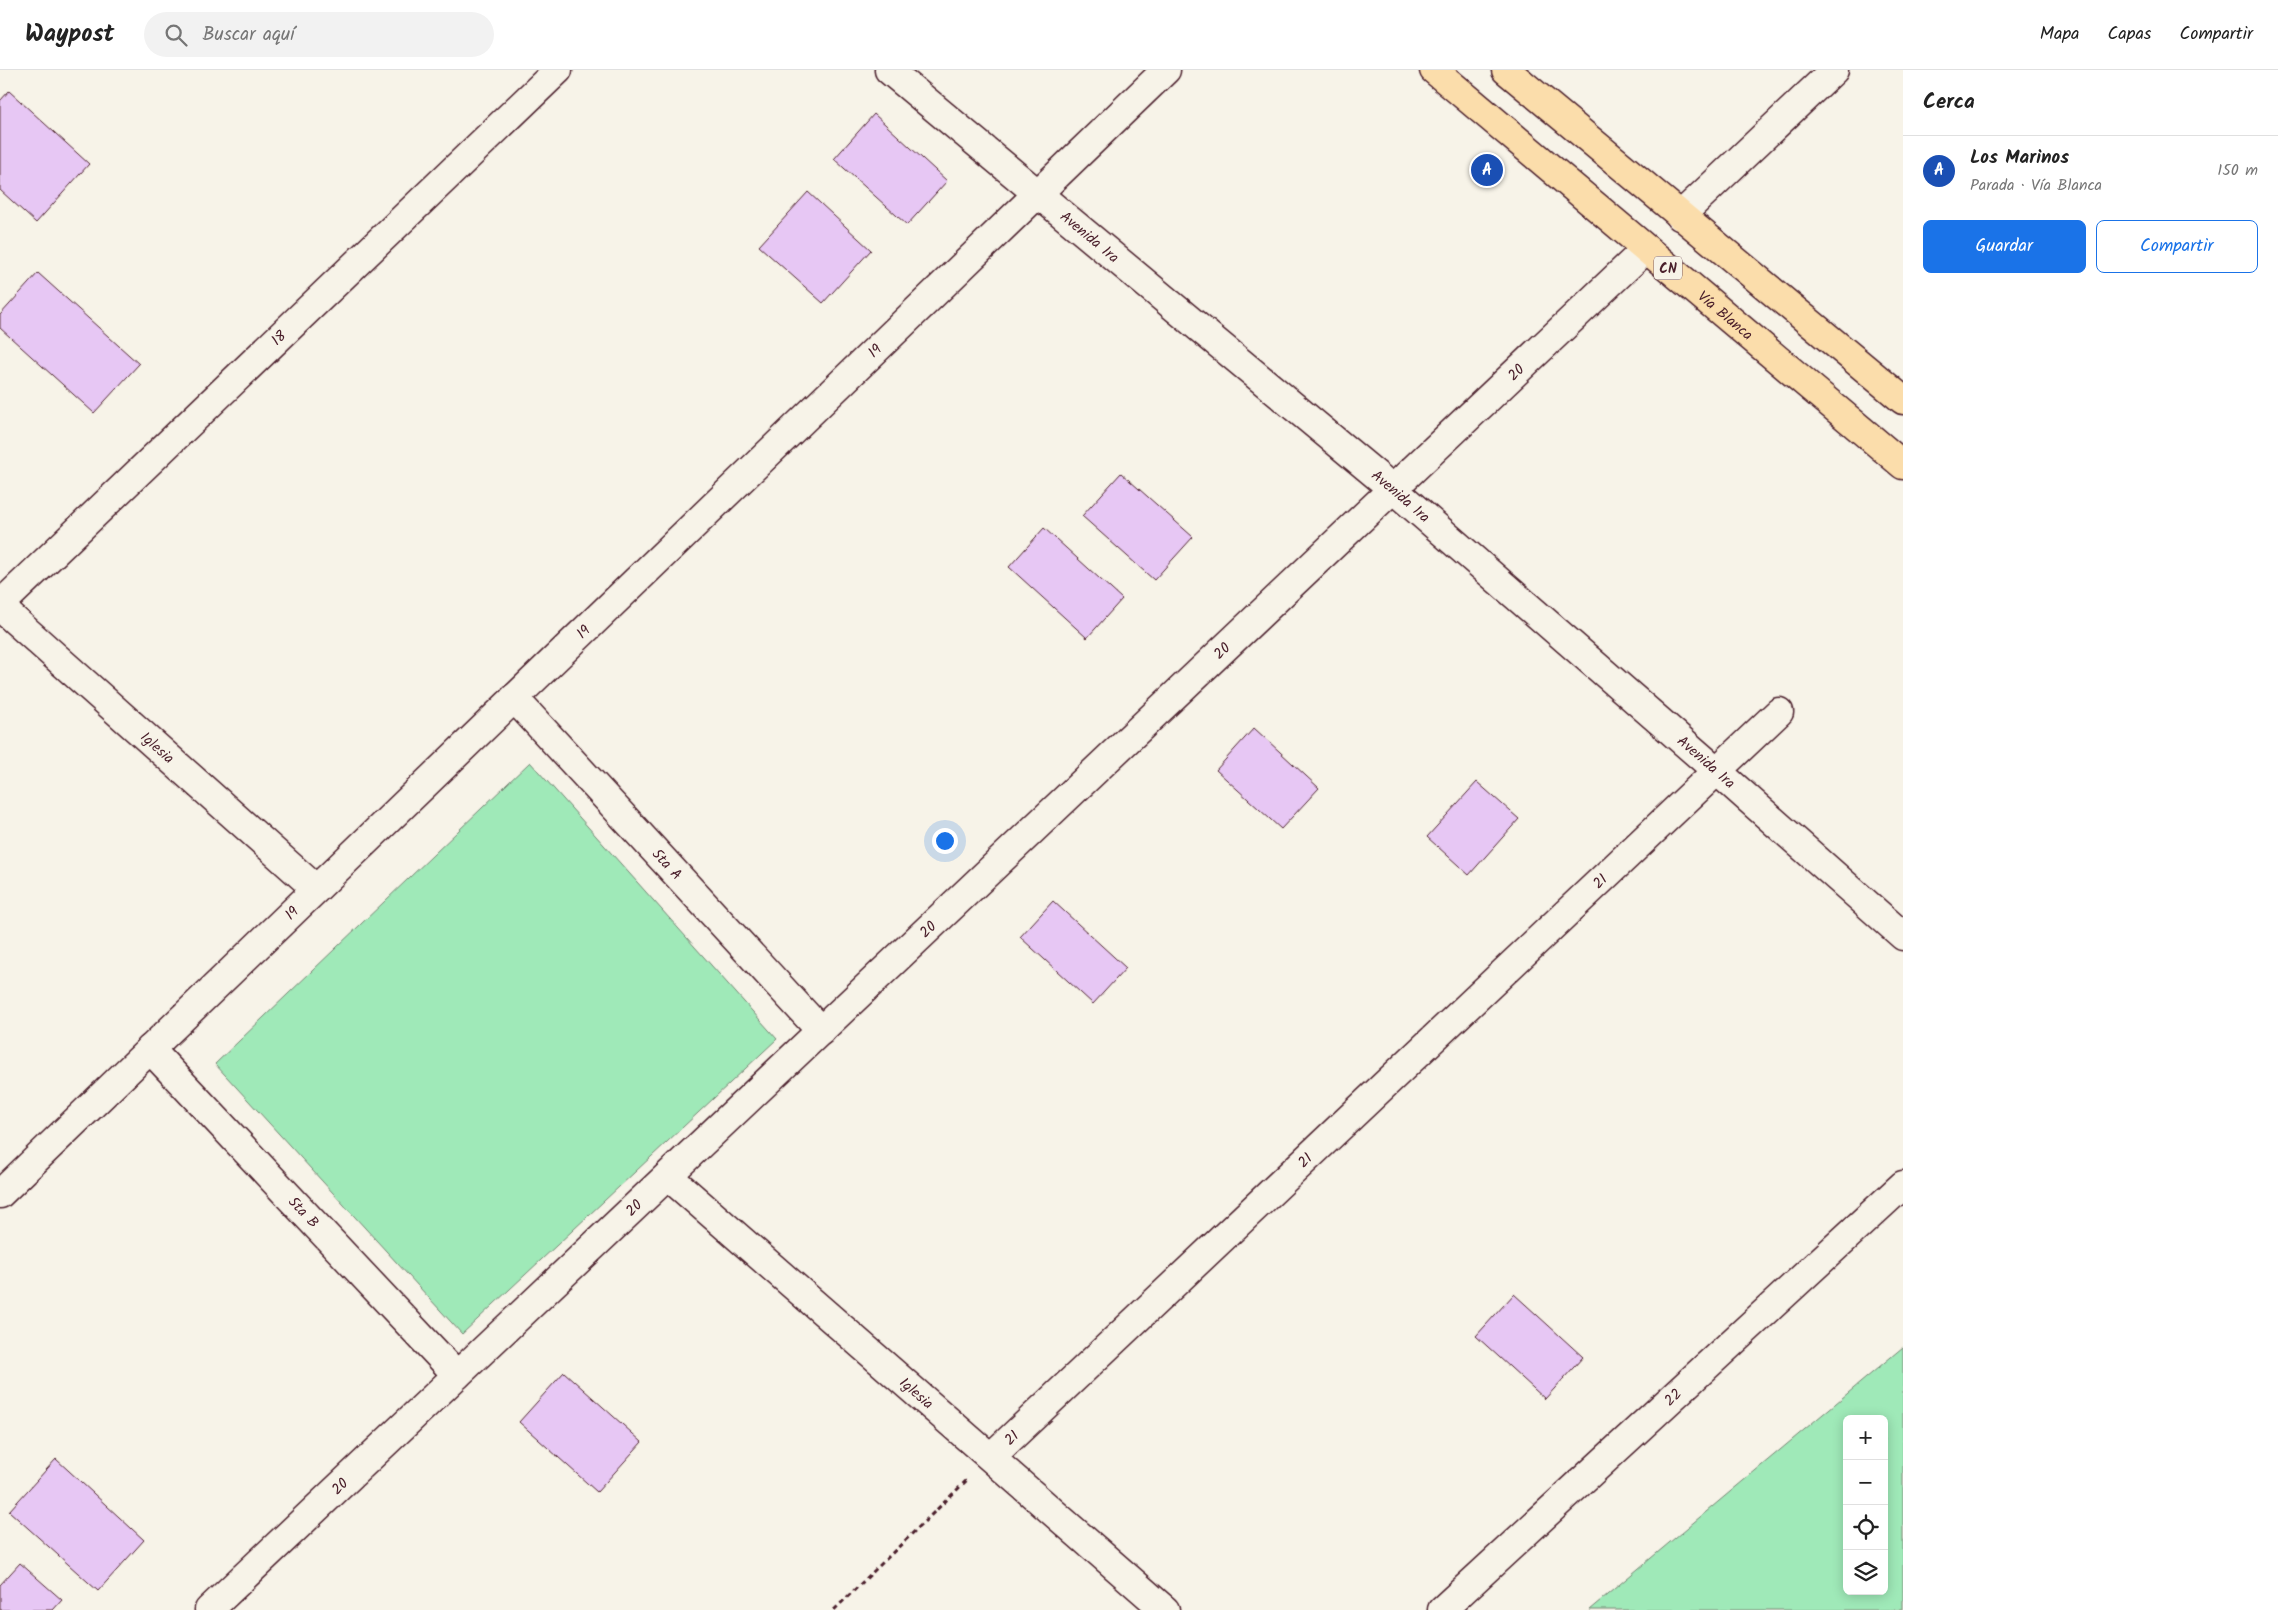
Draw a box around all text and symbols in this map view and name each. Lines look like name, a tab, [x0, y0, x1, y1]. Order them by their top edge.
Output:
search box	[144, 12, 494, 57]
text: Waypost	[25, 15, 114, 54]
text: Buscar aquí	[202, 20, 295, 50]
text: Mapa	[2040, 20, 2080, 49]
text: Capas	[2108, 20, 2152, 49]
text: Compartir	[2180, 20, 2253, 49]
icon: search	[162, 21, 190, 49]
text: Cerca	[1923, 86, 1975, 119]
text: Los Marinos	[1970, 143, 2069, 173]
pin: A	[1471, 151, 1503, 189]
text: A	[1934, 158, 1944, 183]
text: 150 m	[2217, 158, 2258, 183]
text: Parada · Vía Blanca	[1970, 173, 2102, 198]
street label: Avenida 1ra	[1054, 206, 1124, 270]
button: Guardar	[1923, 220, 2086, 273]
button: Compartir	[2096, 220, 2258, 273]
road number: CN	[1654, 257, 1682, 280]
street label: Vía Blanca	[1692, 286, 1758, 347]
street label: 18	[266, 324, 293, 352]
street label: 19	[863, 338, 889, 364]
street label: 20	[1502, 358, 1531, 387]
street label: Avenida 1ra	[1365, 465, 1435, 529]
street label: 19	[571, 619, 597, 645]
street label: 20	[1208, 637, 1237, 666]
street label: Iglesia	[134, 726, 179, 770]
street label: Avenida 1ra	[1671, 730, 1740, 795]
your location	[932, 828, 958, 854]
street label: 5ta A	[645, 843, 687, 886]
street label: 21	[1587, 868, 1614, 895]
street label: 19	[280, 900, 305, 926]
street label: 20	[914, 915, 943, 944]
street label: 21	[1292, 1147, 1319, 1174]
street label: 5ta B	[282, 1191, 324, 1234]
street label: 20	[620, 1194, 649, 1223]
street label: Iglesia	[893, 1372, 939, 1416]
street label: 22	[1659, 1383, 1688, 1413]
map controls	[1843, 1415, 1888, 1595]
button: +	[1843, 1415, 1888, 1460]
street label: 21	[999, 1425, 1025, 1452]
button: −	[1843, 1460, 1888, 1505]
street label: 20	[326, 1472, 355, 1501]
button: locate	[1843, 1505, 1888, 1550]
button: layers	[1843, 1550, 1888, 1595]

